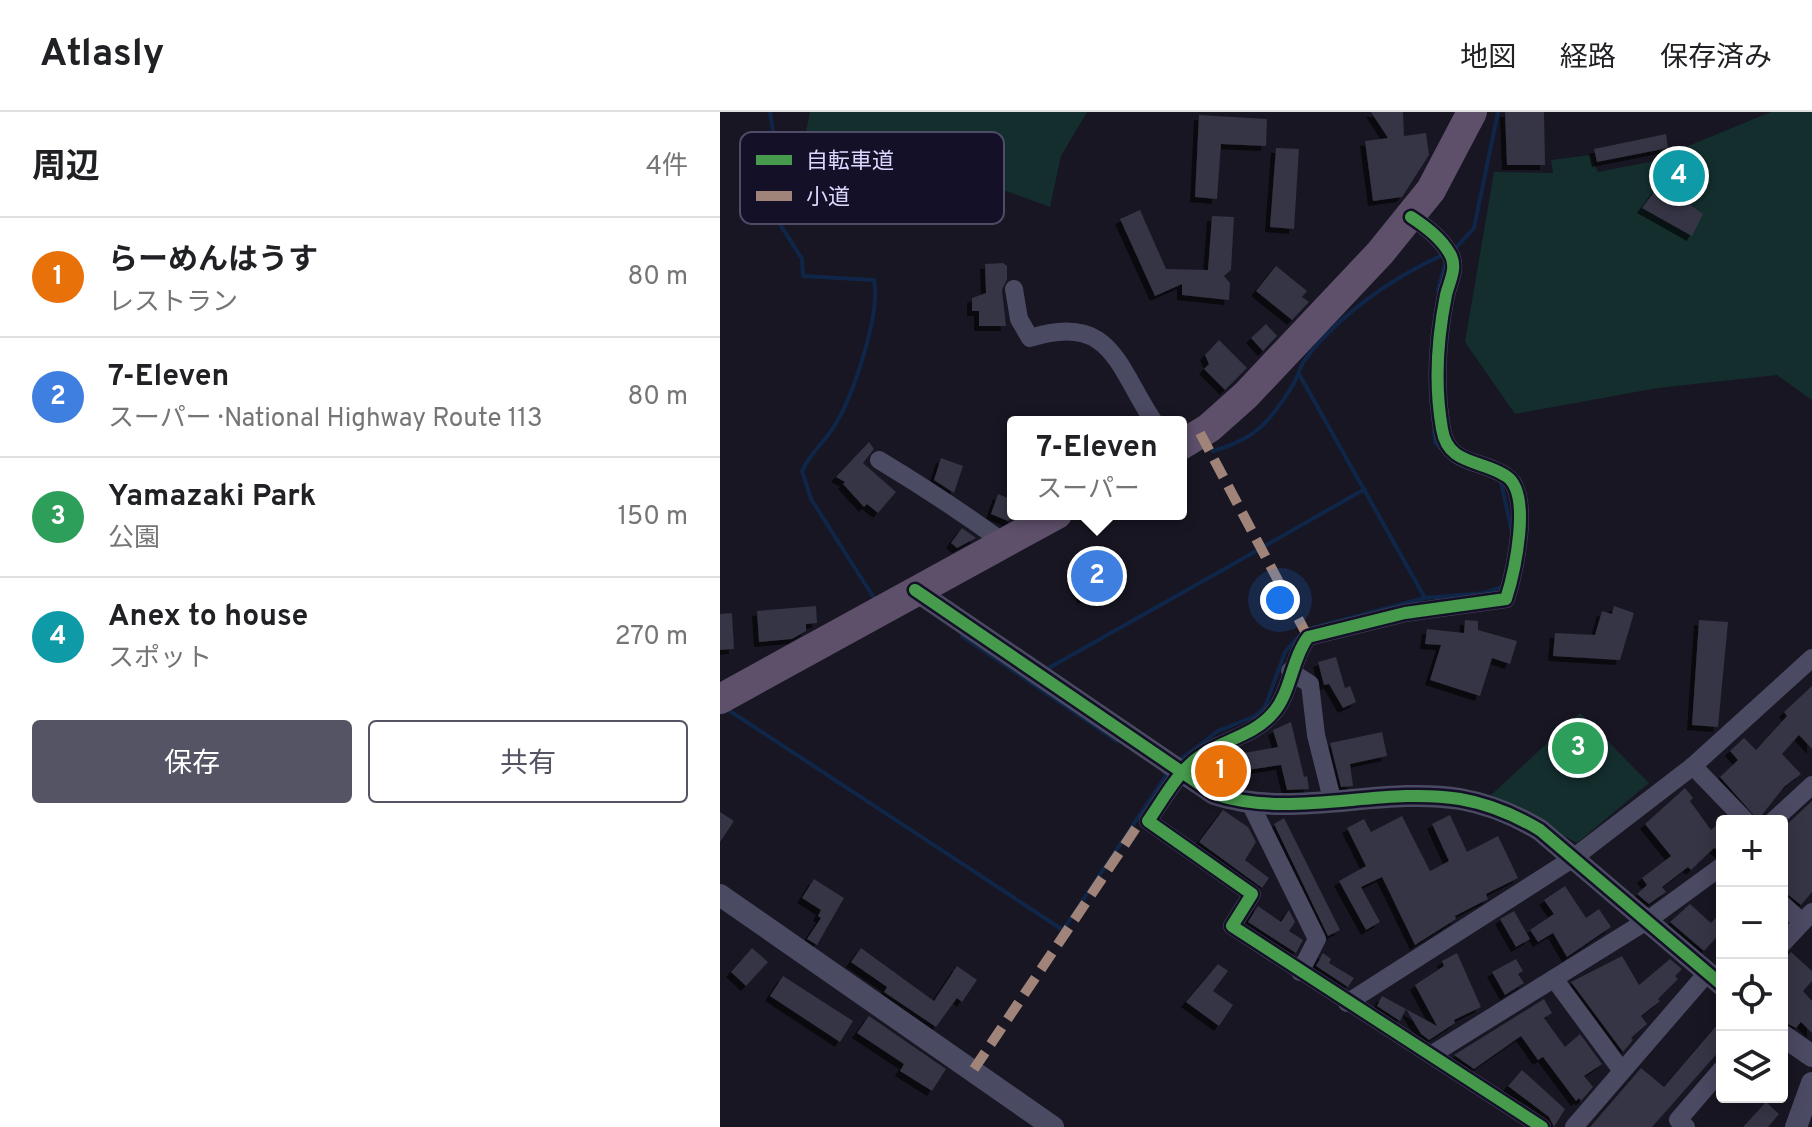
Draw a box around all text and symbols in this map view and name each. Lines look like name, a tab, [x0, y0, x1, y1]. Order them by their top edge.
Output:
text: Atlasly	[40, 31, 164, 80]
text: 地図	[1460, 41, 1516, 77]
text: 経路	[1560, 41, 1616, 77]
text: 保存済み	[1660, 41, 1772, 77]
legend	[740, 132, 1004, 224]
pin: 4	[1653, 146, 1705, 206]
text: 周辺	[32, 147, 100, 190]
text: 自転車道	[806, 149, 894, 176]
text: 4件	[646, 151, 688, 184]
text: 小道	[806, 185, 850, 212]
text: らーめんはうす	[108, 243, 318, 280]
text: 1	[53, 261, 63, 294]
text: 80 m	[628, 261, 688, 294]
text: レストラン	[108, 287, 238, 320]
text: 7-Eleven	[108, 359, 229, 396]
text: 2	[50, 381, 66, 414]
text: 80 m	[628, 381, 688, 414]
text: スーパー · National Highway Route 113	[108, 403, 543, 436]
popup	[1007, 416, 1187, 520]
text: 7-Eleven	[1036, 430, 1158, 467]
text: スーパー	[1036, 474, 1140, 507]
text: Yamazaki Park	[108, 479, 316, 516]
text: 3	[50, 501, 66, 534]
text: 150 m	[617, 501, 688, 534]
text: 公園	[108, 523, 160, 556]
pin: 2	[1071, 546, 1123, 606]
your location	[1260, 580, 1300, 620]
text: Anex to house	[108, 599, 308, 636]
text: 4	[50, 621, 66, 654]
text: 270 m	[615, 621, 688, 654]
text: スポット	[108, 643, 212, 676]
pin: 3	[1552, 718, 1604, 778]
button: 保存	[32, 720, 352, 803]
button: 共有	[368, 720, 688, 803]
pin: 1	[1195, 741, 1247, 801]
map controls	[1716, 815, 1788, 1103]
button: +	[1716, 815, 1788, 887]
button: −	[1716, 887, 1788, 959]
button: locate	[1716, 959, 1788, 1031]
button: layers	[1716, 1031, 1788, 1103]

